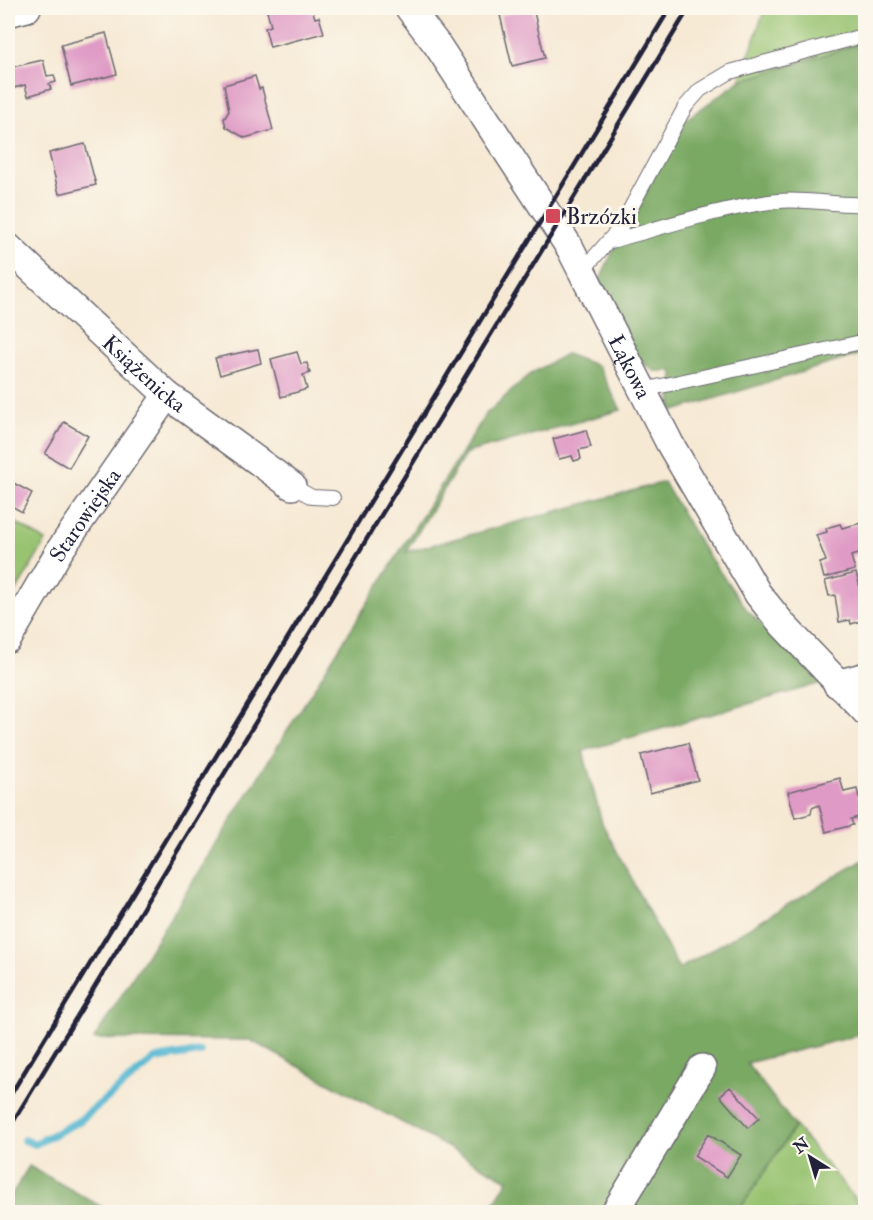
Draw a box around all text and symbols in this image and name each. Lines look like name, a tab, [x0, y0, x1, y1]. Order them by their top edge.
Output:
place label: Brzózki	[566, 203, 637, 231]
marker: Brzózki	[544, 207, 562, 225]
street label: Książenicka	[96, 329, 192, 420]
street label: Łąkowa	[602, 330, 658, 404]
street label: Starowiejska	[43, 462, 128, 567]
north arrow	[780, 1127, 840, 1187]
text: N	[789, 1133, 814, 1159]

